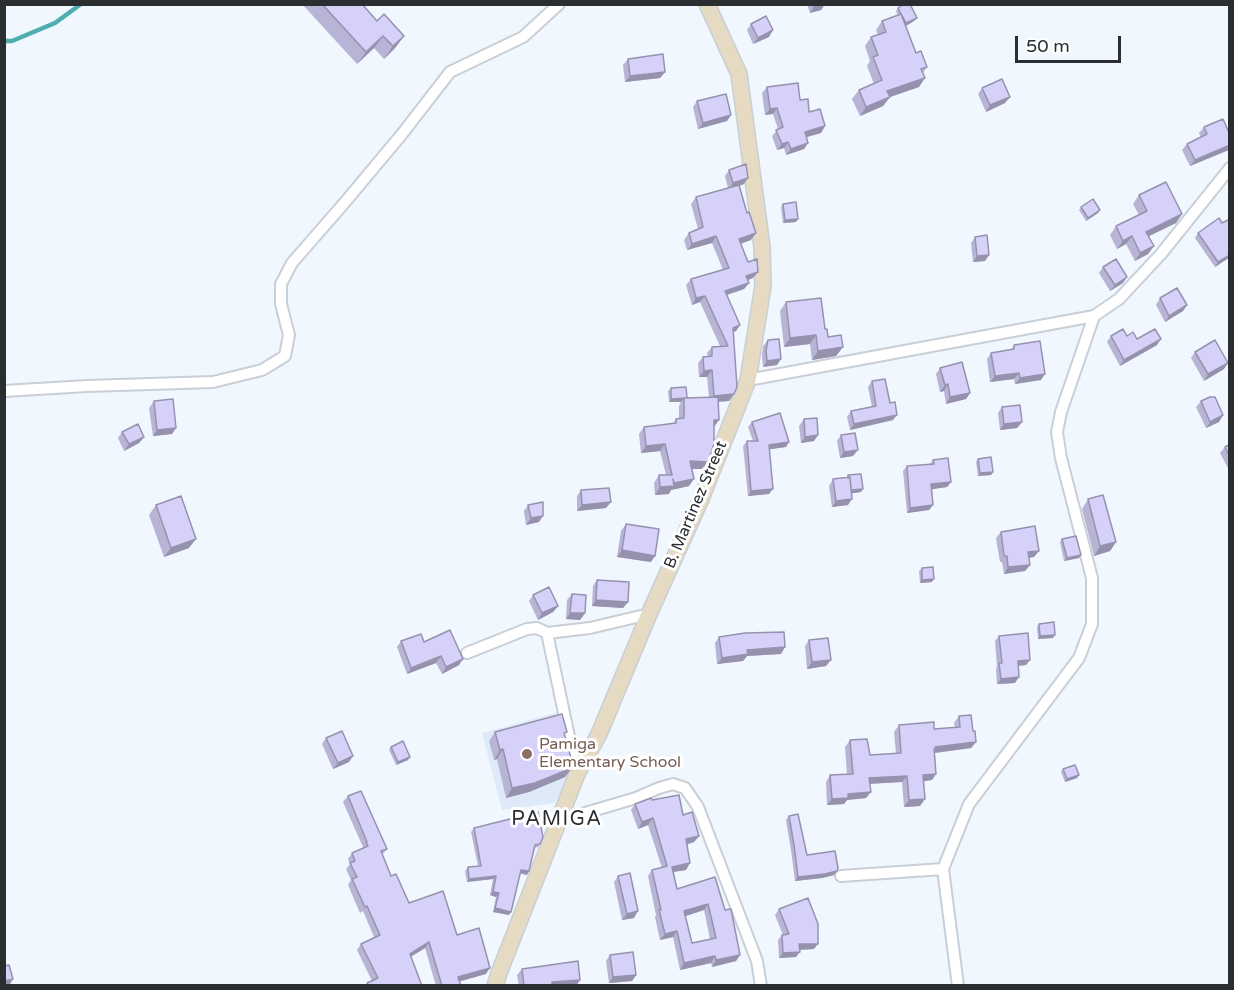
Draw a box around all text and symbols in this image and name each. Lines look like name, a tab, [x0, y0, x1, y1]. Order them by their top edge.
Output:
scale bar	[1018, 24, 1124, 62]
text: 50 m	[1026, 35, 1070, 57]
street label: B. Martinez Street	[660, 438, 732, 572]
place label: Pamiga Elementary School	[539, 735, 681, 773]
marker: Pamiga Elementary School	[520, 747, 534, 761]
district label: PAMIGA	[511, 808, 603, 832]

